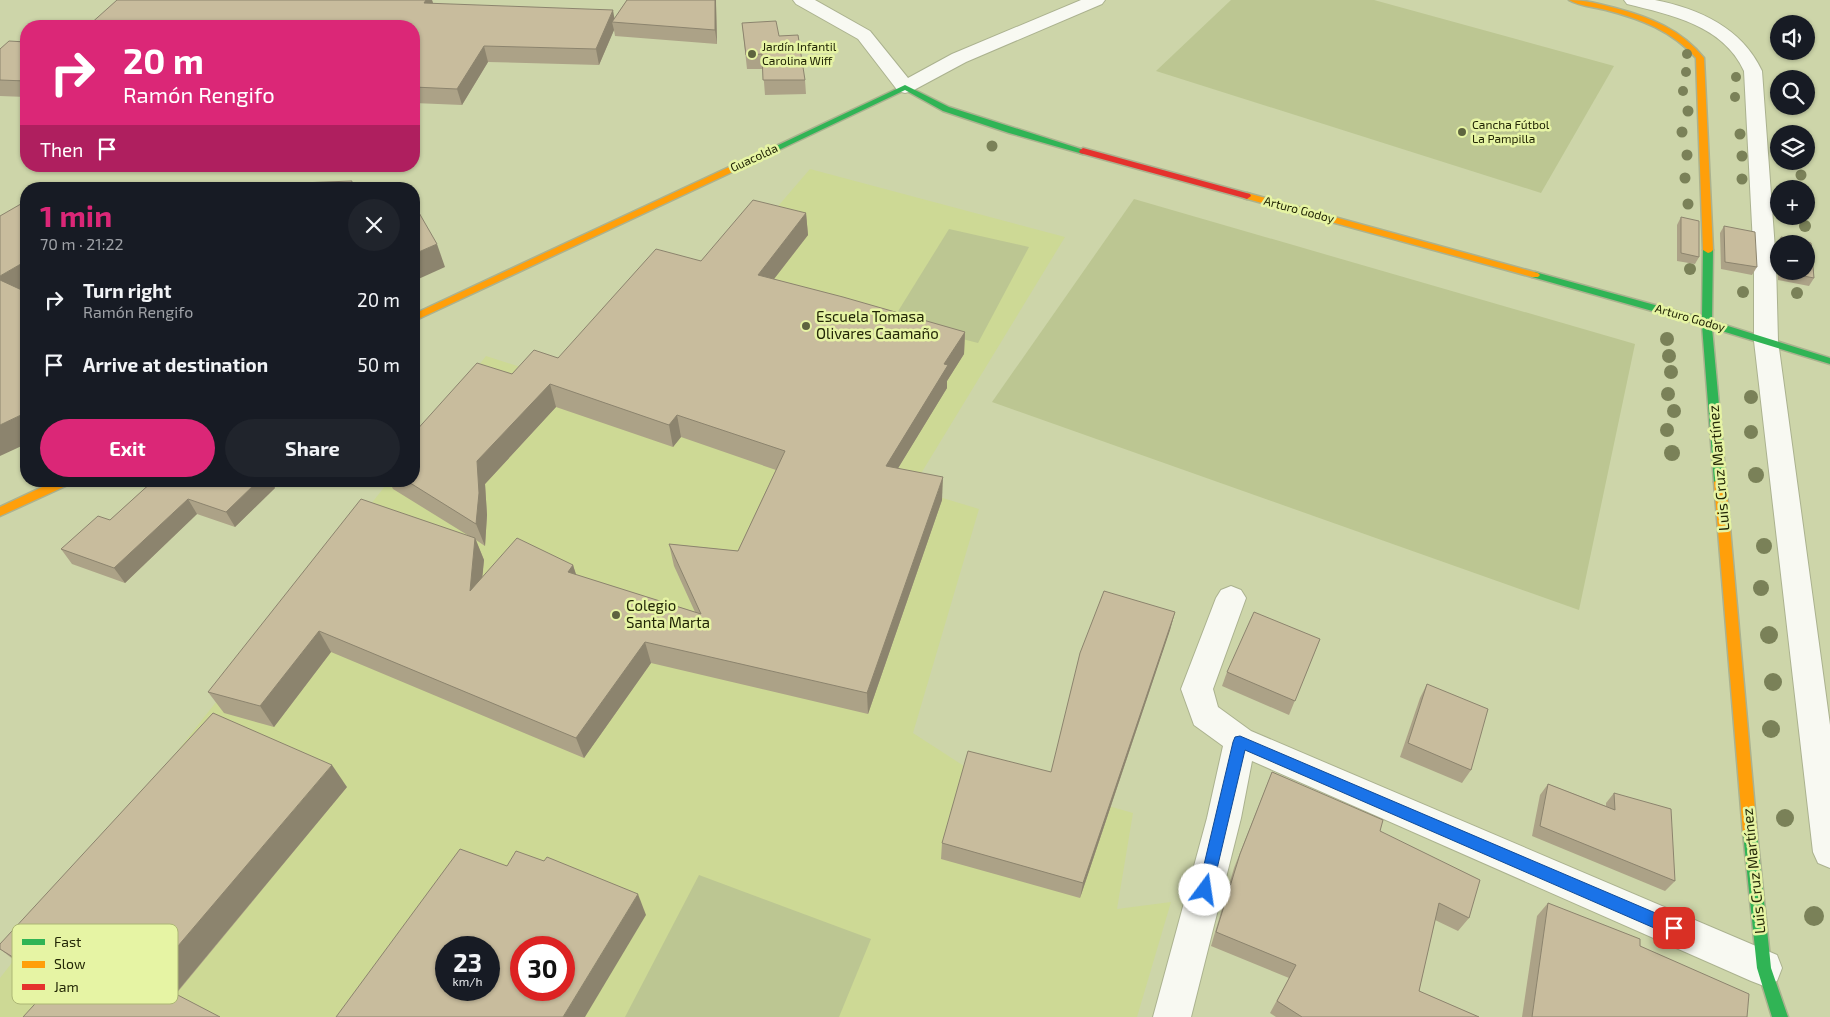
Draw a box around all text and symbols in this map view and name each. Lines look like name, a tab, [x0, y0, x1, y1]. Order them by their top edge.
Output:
map controls	[1770, 15, 1815, 280]
button: sound	[1770, 15, 1815, 60]
text: 20 m	[123, 39, 204, 81]
place label: Jardín Infantil Carolina Wiff	[762, 39, 837, 67]
icon: right	[40, 40, 105, 105]
marker: Jardín Infantil Carolina Wiff	[746, 48, 758, 60]
button: search	[1770, 70, 1815, 115]
text: Ramón Rengifo	[123, 81, 275, 107]
place label: Cancha Fútbol La Pampilla	[1472, 117, 1550, 145]
button: layers	[1770, 125, 1815, 170]
marker: Cancha Fútbol La Pampilla	[1456, 126, 1468, 138]
icon: arrive	[93, 135, 121, 163]
text: Then	[40, 138, 83, 161]
street label: Guacolda	[728, 140, 779, 174]
button: +	[1770, 180, 1815, 225]
street label: Arturo Godoy	[1263, 193, 1337, 225]
text: 1 min	[40, 197, 112, 233]
button: close	[348, 199, 400, 251]
text: 70 m · 21:22	[40, 234, 123, 253]
button: −	[1770, 235, 1815, 280]
text: Turn right	[83, 279, 171, 302]
icon: right	[40, 286, 68, 314]
text: 20 m	[357, 288, 400, 311]
street label: Arturo Godoy	[1654, 300, 1728, 334]
text: Ramón Rengifo	[83, 302, 193, 321]
place label: Escuela Tomasa Olivares Caamaño	[816, 307, 939, 342]
marker: Escuela Tomasa Olivares Caamaño	[800, 320, 812, 332]
icon: arrive	[40, 351, 68, 379]
text: Arrive at destination	[83, 353, 268, 376]
text: 50 m	[357, 353, 400, 376]
street label: Luis Cruz Martínez	[1704, 404, 1732, 532]
button: Exit	[40, 419, 215, 477]
button: Share	[225, 419, 400, 477]
place label: Colegio Santa Marta	[626, 596, 710, 631]
marker: Colegio Santa Marta	[610, 609, 622, 621]
street label: Luis Cruz Martínez	[1737, 807, 1769, 935]
position arrow	[1178, 863, 1230, 915]
pin	[1653, 907, 1695, 949]
icon: arrive	[1660, 914, 1688, 942]
legend	[12, 924, 178, 1004]
text: Fast	[54, 933, 81, 950]
speed limit sign: 30	[510, 936, 575, 1001]
text: 23	[453, 947, 482, 977]
text: Slow	[54, 955, 86, 972]
text: km/h	[453, 974, 482, 988]
text: Jam	[54, 978, 79, 995]

